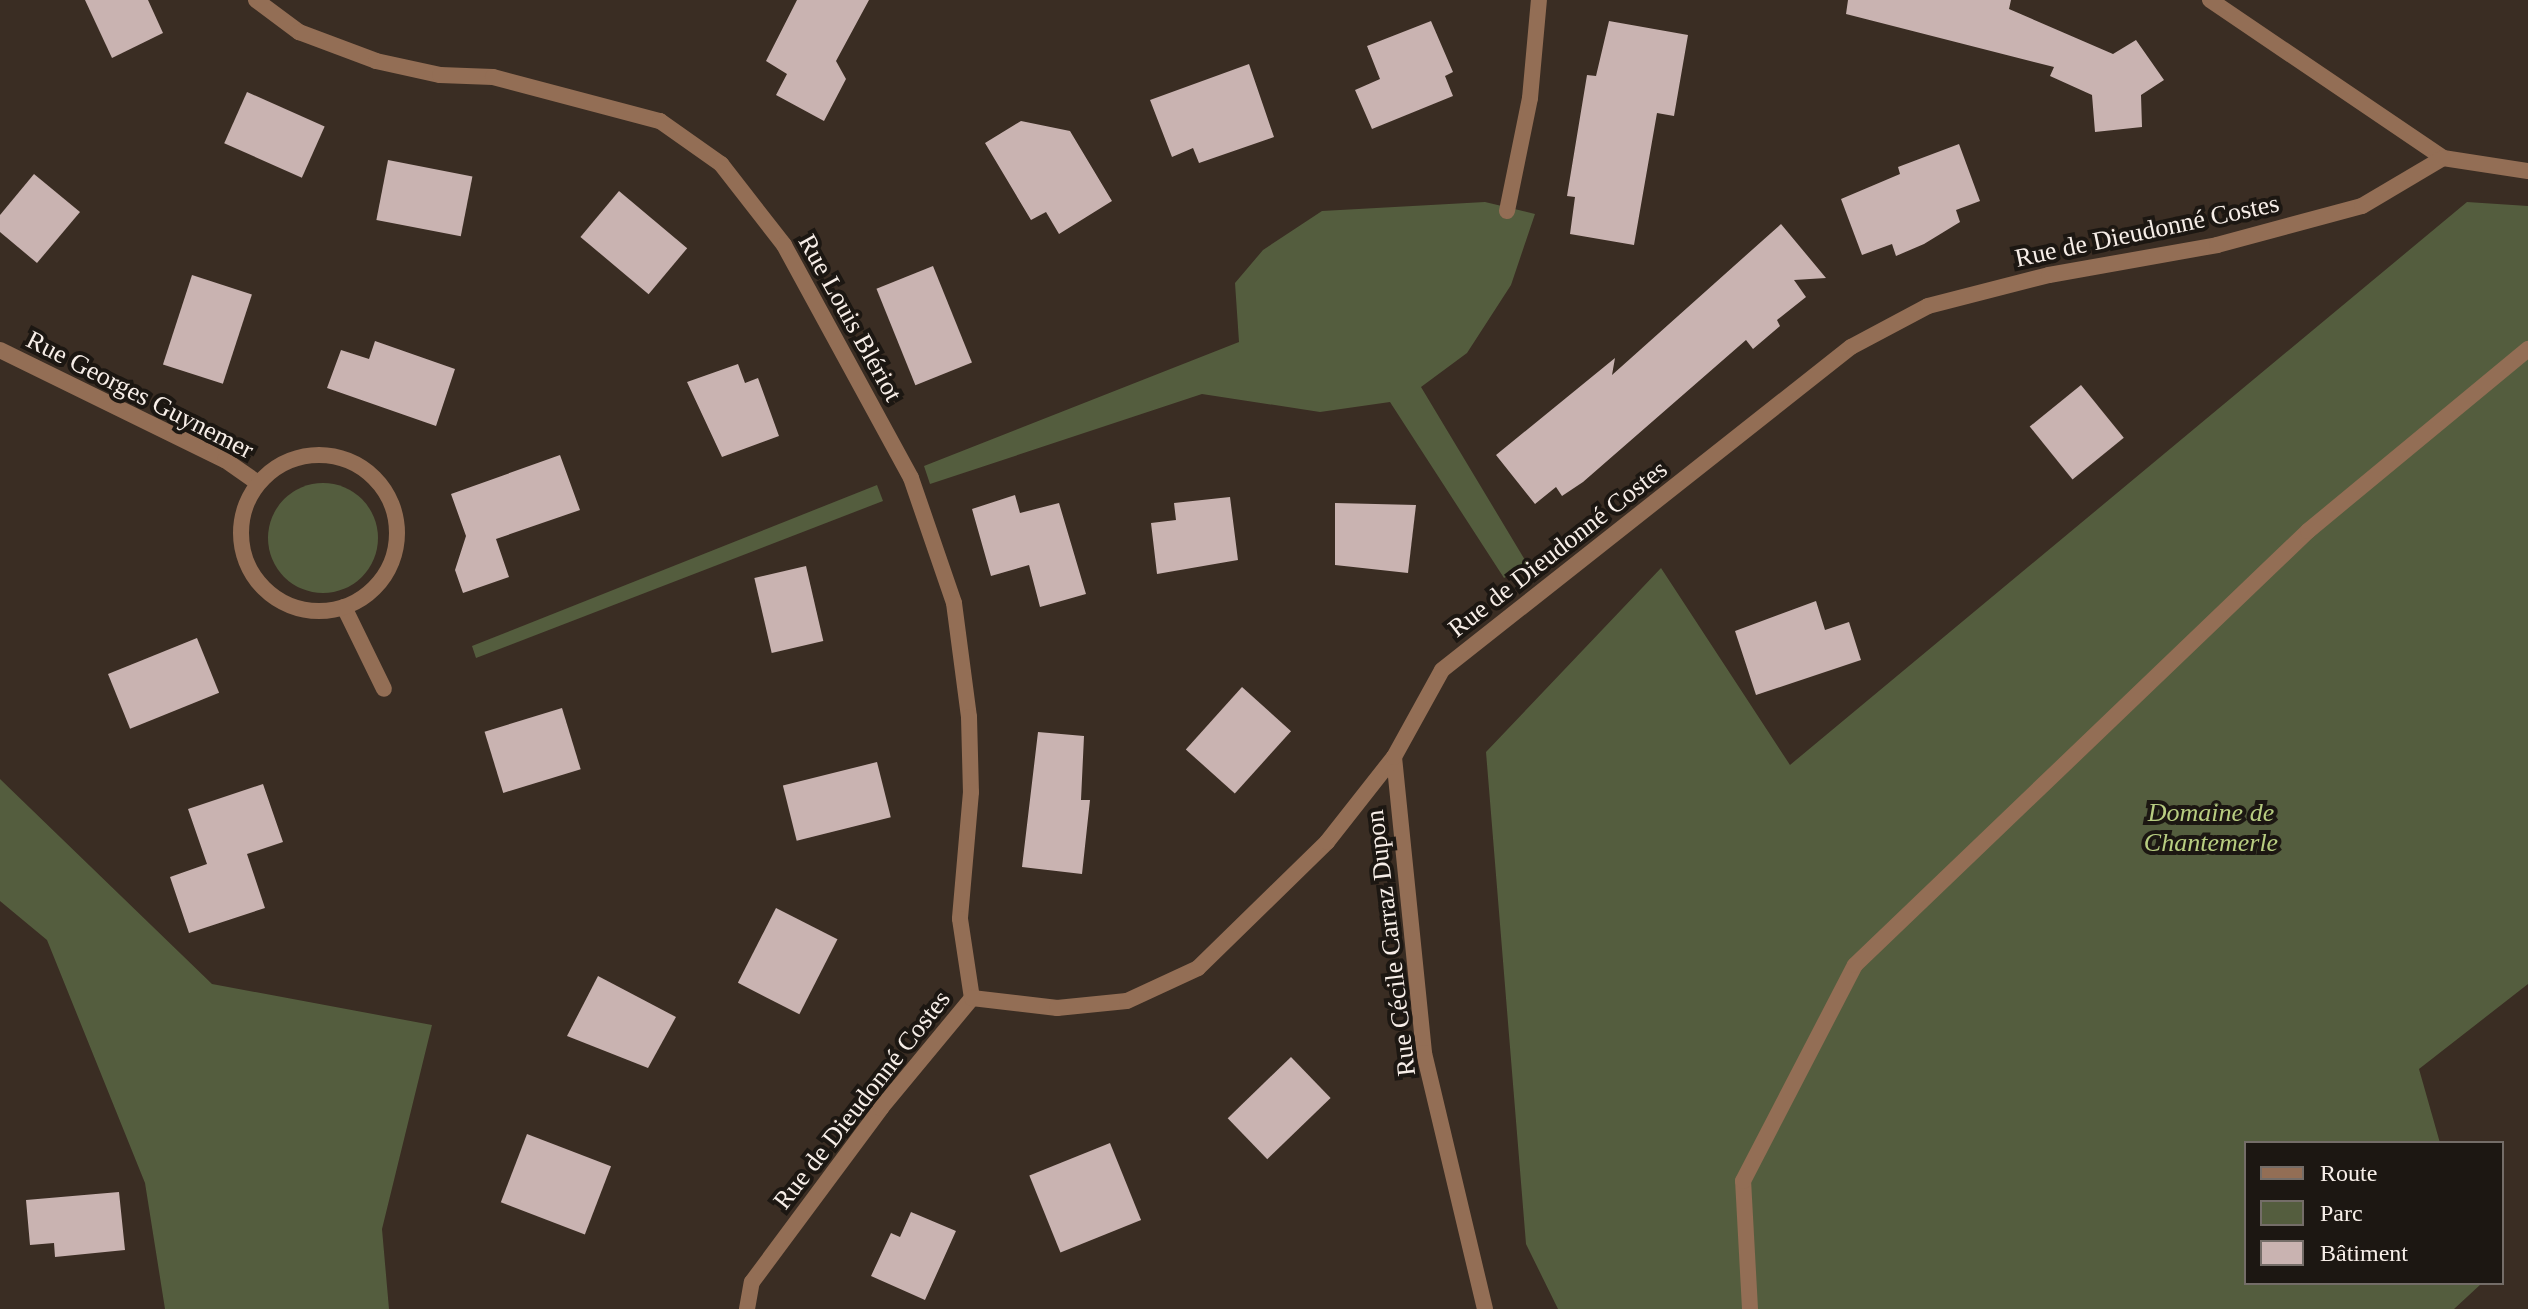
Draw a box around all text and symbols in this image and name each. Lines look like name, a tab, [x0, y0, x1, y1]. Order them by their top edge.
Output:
street label: Rue de Dieudonné Costes	[2012, 188, 2282, 274]
street label: Rue Louis Blériot	[791, 229, 909, 407]
street label: Rue Georges Guynemer	[21, 324, 259, 466]
street label: Rue de Dieudonné Costes	[1442, 454, 1674, 644]
park label: Domaine de Chantemerle	[2144, 797, 2278, 858]
street label: Rue Cécile Carraz Dupon	[1359, 808, 1423, 1078]
street label: Rue de Dieudonné Costes	[767, 984, 957, 1216]
legend	[2244, 1141, 2504, 1285]
text: Route	[2320, 1160, 2377, 1186]
text: Parc	[2320, 1200, 2363, 1226]
text: Bâtiment	[2320, 1240, 2408, 1266]

